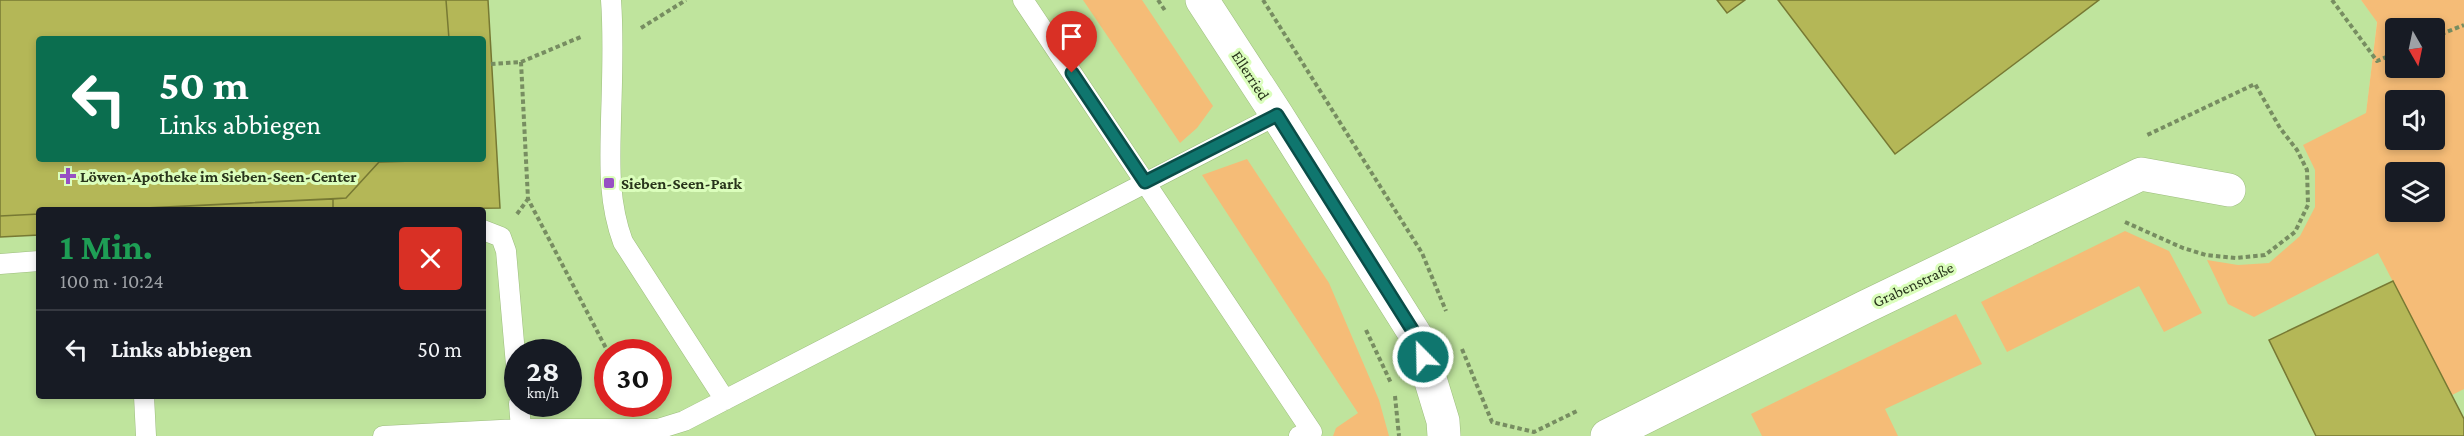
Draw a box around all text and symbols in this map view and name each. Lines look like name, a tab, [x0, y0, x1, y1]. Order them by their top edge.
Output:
pin	[1046, 11, 1097, 73]
north arrow	[2385, 18, 2445, 78]
map controls	[2385, 18, 2445, 222]
icon: arrive	[1055, 20, 1088, 53]
street label: Ellerried	[1228, 48, 1273, 104]
icon: left	[60, 60, 138, 138]
text: 50 m	[159, 61, 249, 108]
button: sound	[2385, 90, 2445, 150]
text: Links abbiegen	[159, 110, 321, 140]
button: layers	[2385, 162, 2445, 222]
place label: Löwen-Apotheke im Sieben-Seen-Center	[80, 168, 357, 185]
marker: Löwen-Apotheke im Sieben-Seen-Center	[61, 169, 75, 183]
place label: Sieben-Seen-Park	[621, 175, 742, 192]
marker: Sieben-Seen-Park	[602, 176, 616, 190]
text: 1 Min.	[60, 227, 153, 267]
button: close	[399, 227, 462, 290]
street label: Grabenstraße	[1870, 258, 1956, 311]
text: 100 m · 10:24	[60, 270, 164, 292]
position arrow	[1391, 325, 1455, 389]
icon: left	[60, 333, 93, 366]
text: Links abbiegen	[111, 337, 252, 362]
text: 50 m	[417, 337, 462, 362]
speed limit sign: 30	[594, 339, 672, 417]
text: 28	[527, 354, 559, 387]
text: km/h	[527, 385, 559, 401]

